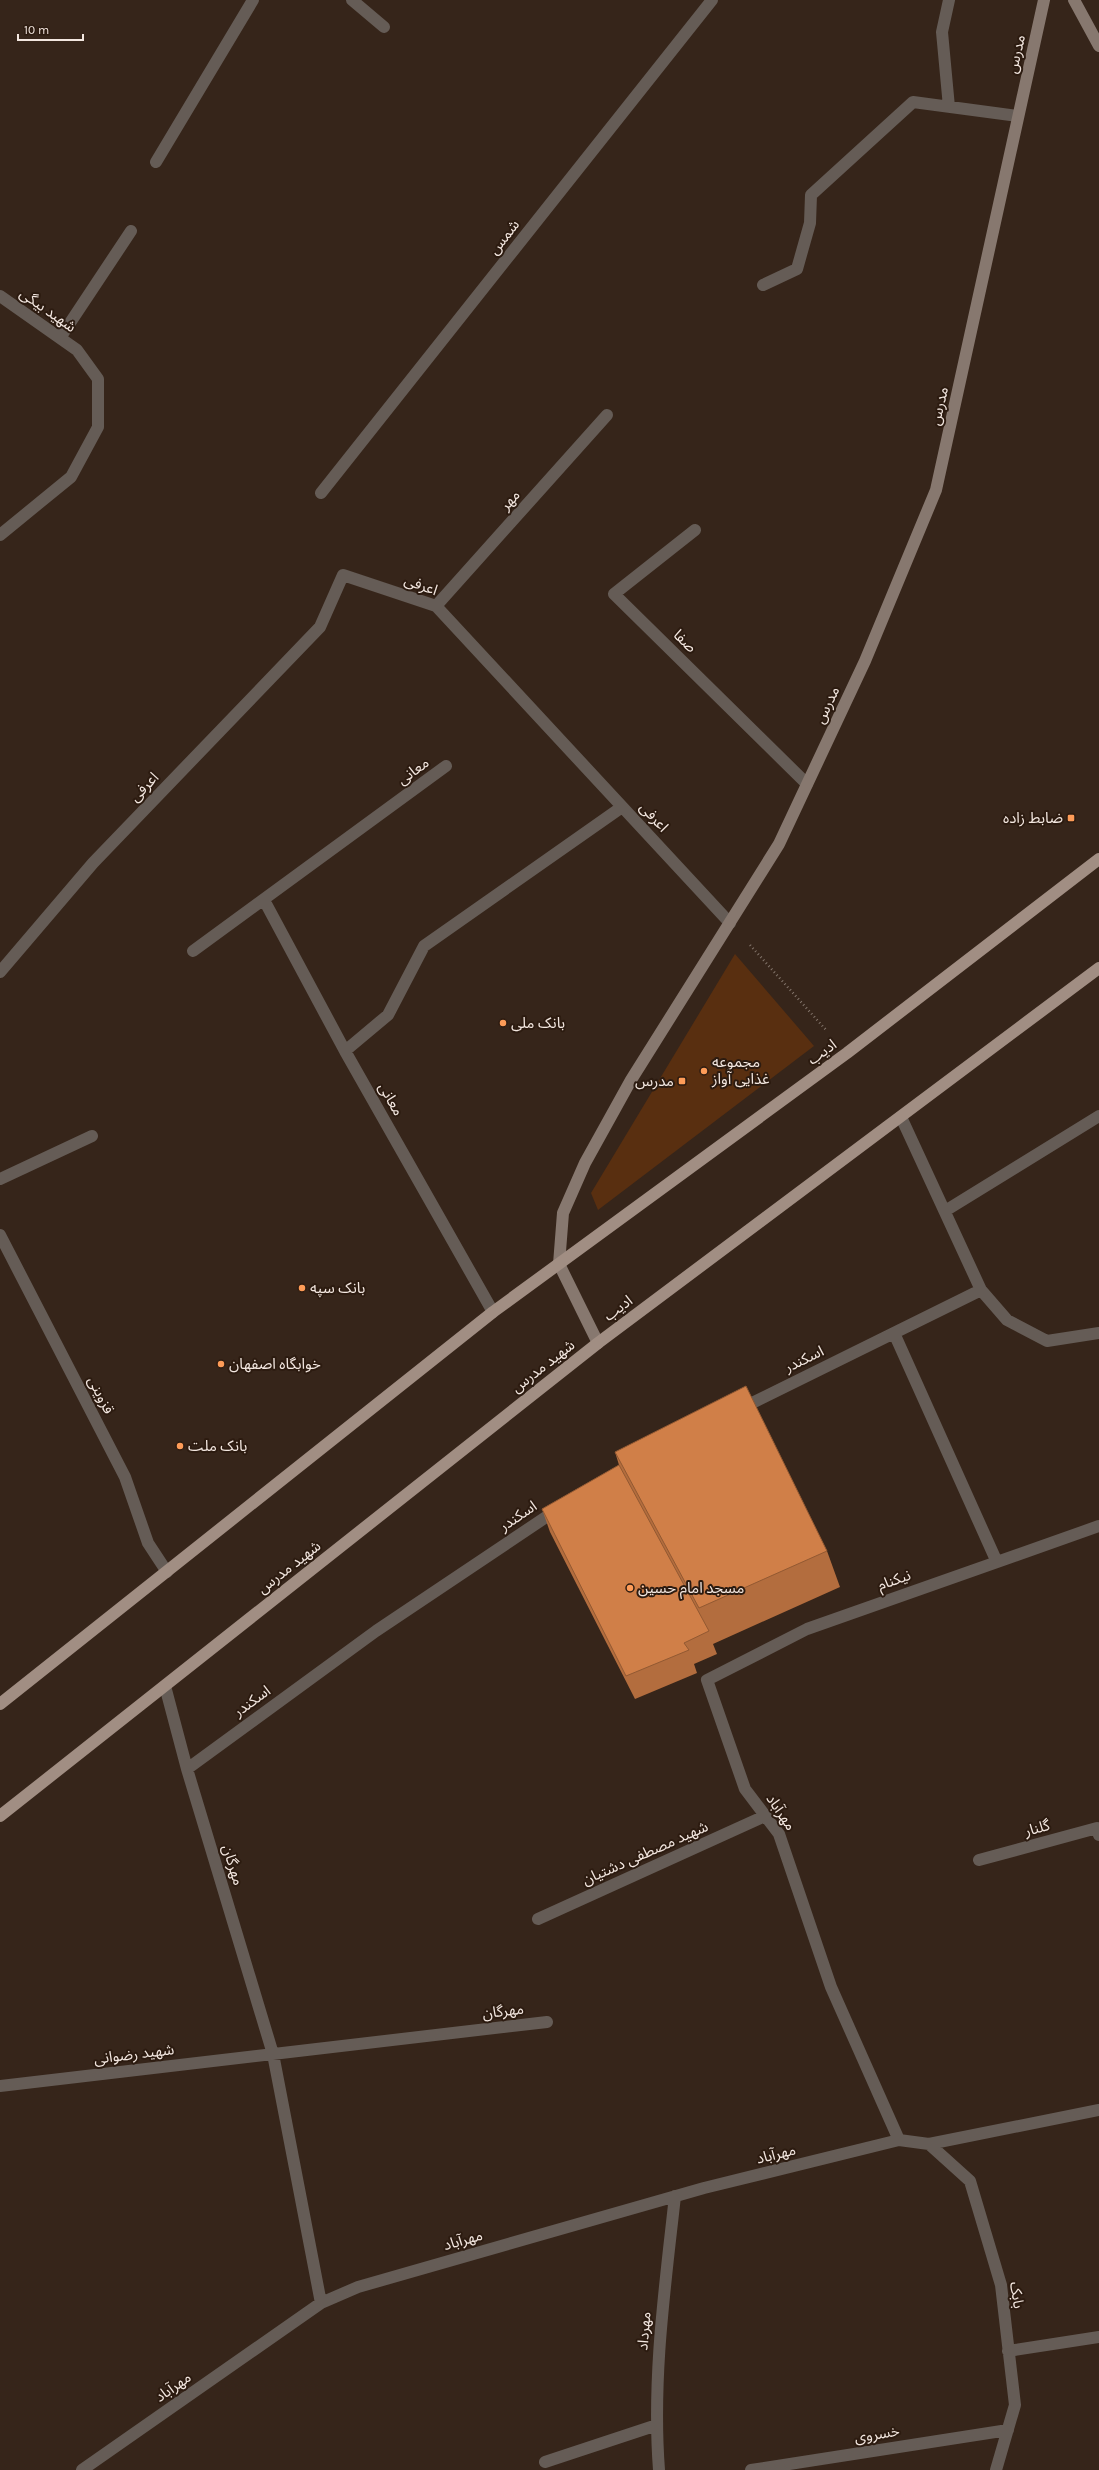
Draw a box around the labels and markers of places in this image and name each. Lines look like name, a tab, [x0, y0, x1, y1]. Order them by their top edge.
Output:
place label: ضابط زاده	[1003, 809, 1063, 827]
marker: ضابط زاده	[1066, 813, 1076, 823]
place label: بانک ملی	[511, 1014, 565, 1032]
marker: بانک ملی	[498, 1018, 508, 1028]
place label: مجموعه غذایی آواز	[711, 1053, 770, 1088]
marker: مجموعه غذایی آواز	[699, 1066, 709, 1076]
place label: مدرس	[635, 1072, 674, 1090]
marker: مدرس	[677, 1076, 687, 1086]
place label: بانک سپه	[310, 1279, 365, 1298]
marker: بانک سپه	[297, 1283, 307, 1293]
place label: خوابگاه اصفهان	[229, 1355, 321, 1373]
marker: خوابگاه اصفهان	[216, 1359, 226, 1369]
place label: بانک ملت	[188, 1437, 247, 1455]
marker: بانک ملت	[175, 1441, 185, 1451]
place label: مسجد امام حسین	[638, 1579, 745, 1599]
marker: مسجد امام حسین	[625, 1583, 635, 1593]

